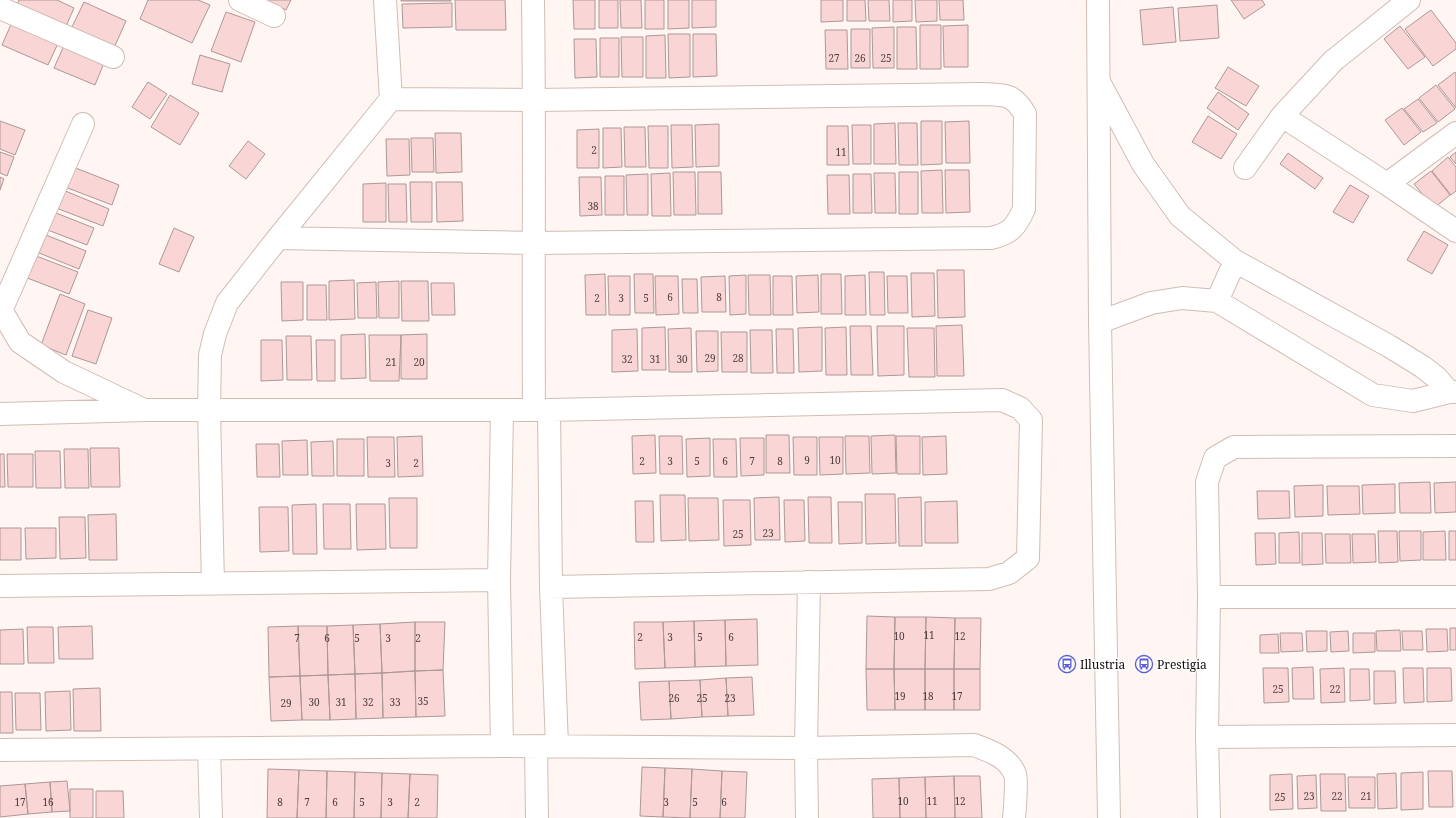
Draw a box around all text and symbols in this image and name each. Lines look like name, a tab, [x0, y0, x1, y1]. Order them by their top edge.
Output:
house number: 27	[828, 51, 840, 65]
house number: 26	[854, 51, 866, 65]
house number: 25	[880, 51, 892, 65]
house number: 2	[591, 143, 597, 157]
house number: 11	[835, 145, 847, 159]
house number: 38	[587, 199, 599, 213]
house number: 6	[667, 290, 673, 304]
house number: 8	[716, 290, 722, 304]
house number: 2	[594, 291, 600, 305]
house number: 3	[618, 291, 624, 305]
house number: 5	[643, 291, 649, 305]
house number: 29	[704, 351, 716, 365]
house number: 28	[732, 351, 744, 365]
house number: 32	[621, 352, 633, 366]
house number: 31	[649, 352, 661, 366]
house number: 30	[676, 352, 688, 366]
house number: 21	[385, 355, 397, 369]
house number: 20	[413, 355, 425, 369]
house number: 9	[804, 453, 810, 467]
house number: 10	[829, 453, 841, 467]
house number: 2	[639, 454, 645, 468]
house number: 3	[667, 454, 673, 468]
house number: 5	[694, 454, 700, 468]
house number: 6	[722, 454, 728, 468]
house number: 7	[749, 454, 755, 468]
house number: 8	[777, 454, 783, 468]
house number: 3	[385, 456, 391, 470]
house number: 2	[413, 456, 419, 470]
house number: 23	[762, 526, 774, 540]
house number: 25	[732, 527, 744, 541]
house number: 11	[923, 628, 935, 642]
house number: 10	[893, 629, 905, 643]
house number: 12	[954, 629, 966, 643]
house number: 2	[637, 630, 643, 644]
house number: 3	[667, 630, 673, 644]
house number: 5	[697, 630, 703, 644]
house number: 6	[728, 630, 734, 644]
house number: 7	[294, 631, 300, 645]
house number: 6	[324, 631, 330, 645]
house number: 5	[354, 631, 360, 645]
house number: 3	[385, 631, 391, 645]
house number: 2	[415, 631, 421, 645]
bus stop icon: Illustria	[1057, 654, 1077, 674]
bus stop icon: Prestigia	[1134, 654, 1154, 674]
place label: Illustria	[1080, 656, 1126, 673]
place label: Prestigia	[1157, 656, 1207, 673]
house number: 25	[1272, 682, 1284, 696]
house number: 22	[1329, 682, 1341, 696]
house number: 19	[894, 689, 906, 703]
house number: 18	[922, 689, 934, 703]
house number: 17	[951, 689, 963, 703]
house number: 26	[668, 691, 680, 705]
house number: 25	[696, 691, 708, 705]
house number: 23	[724, 691, 736, 705]
house number: 35	[417, 694, 429, 708]
house number: 30	[308, 695, 320, 709]
house number: 31	[335, 695, 347, 709]
house number: 32	[362, 695, 374, 709]
house number: 33	[389, 695, 401, 709]
house number: 29	[280, 696, 292, 710]
house number: 23	[1303, 789, 1315, 803]
house number: 22	[1331, 789, 1343, 803]
house number: 21	[1360, 789, 1372, 803]
house number: 25	[1274, 790, 1286, 804]
house number: 10	[897, 794, 909, 808]
house number: 11	[926, 794, 938, 808]
house number: 12	[954, 794, 966, 808]
house number: 17	[14, 795, 26, 809]
house number: 16	[42, 795, 54, 809]
house number: 8	[277, 795, 283, 809]
house number: 7	[304, 795, 310, 809]
house number: 6	[332, 795, 338, 809]
house number: 5	[359, 795, 365, 809]
house number: 3	[387, 795, 393, 809]
house number: 2	[414, 795, 420, 809]
house number: 3	[663, 795, 669, 809]
house number: 5	[692, 795, 698, 809]
house number: 6	[721, 795, 727, 809]

